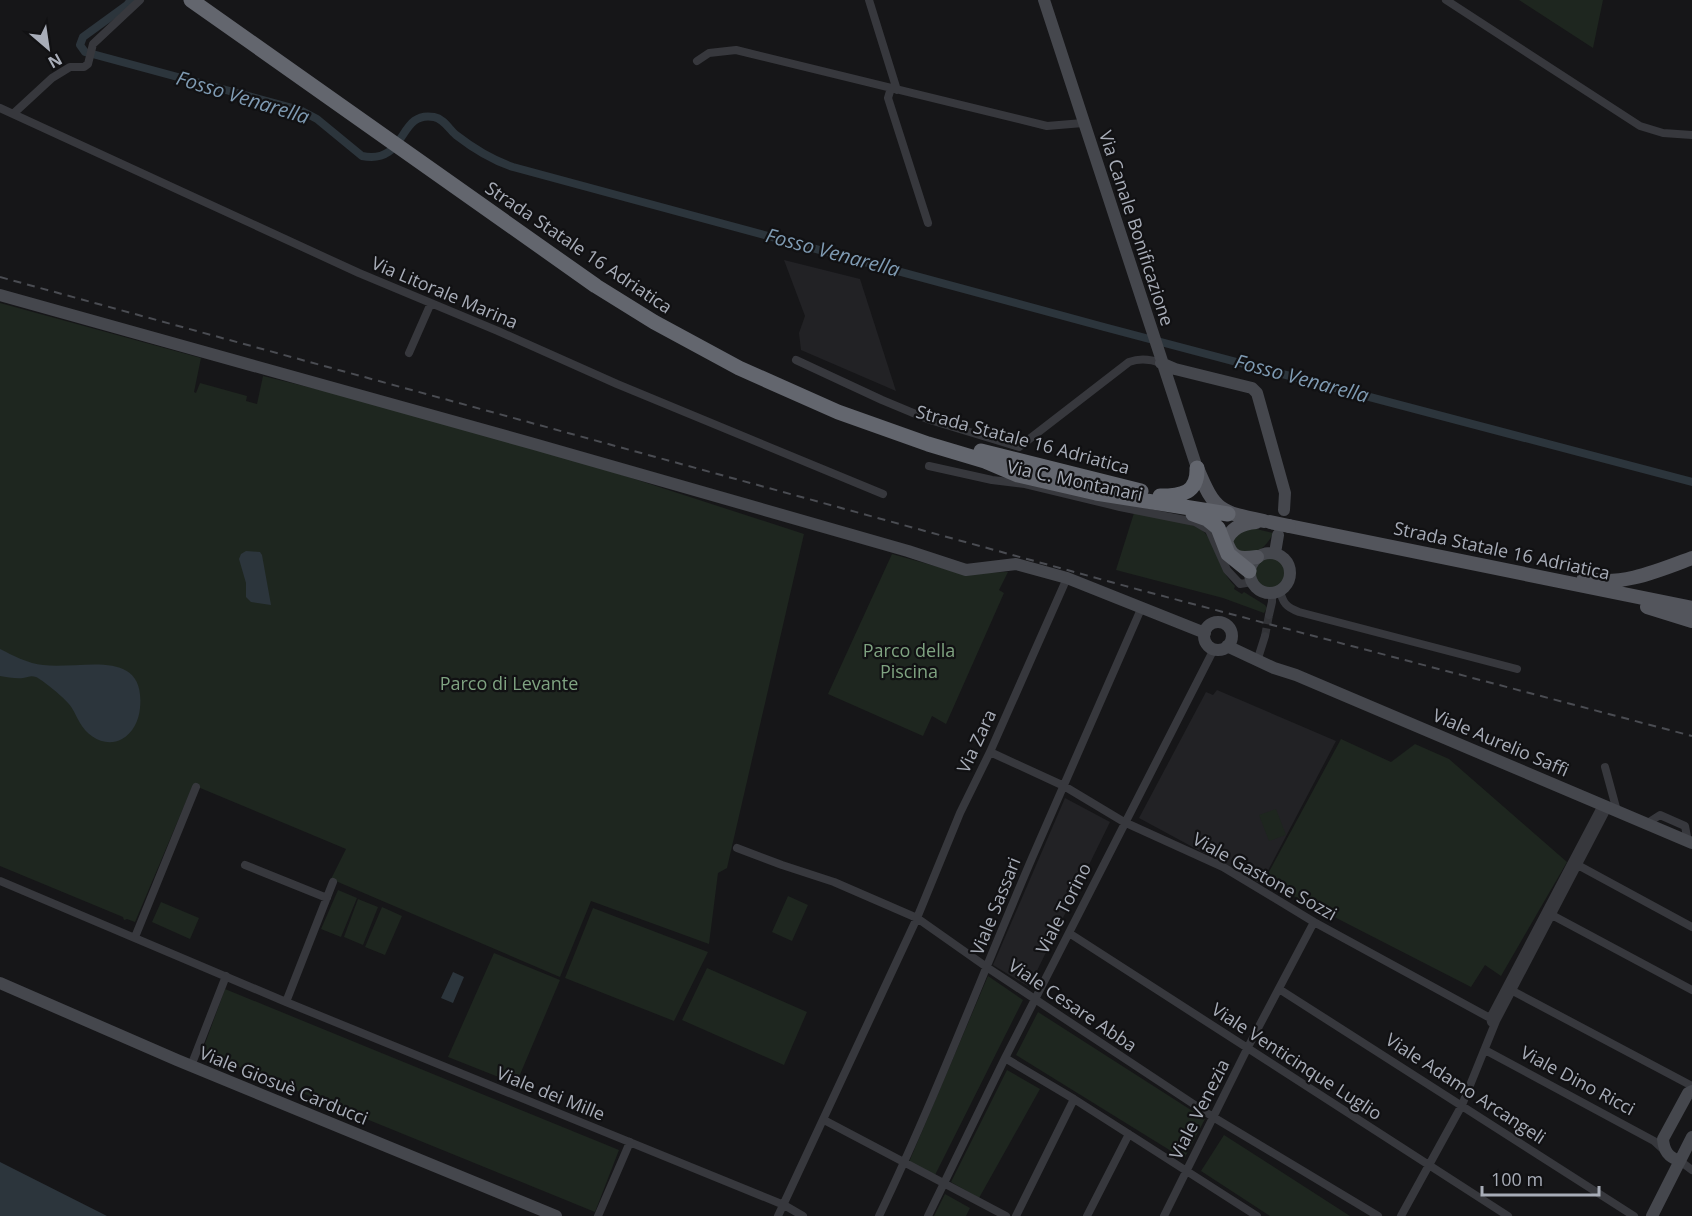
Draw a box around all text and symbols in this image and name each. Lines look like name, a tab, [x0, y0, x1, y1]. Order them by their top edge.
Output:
north arrow	[18, 18, 78, 78]
text: N	[44, 48, 66, 74]
water label: Fosso Venarella	[173, 64, 313, 130]
street label: Via Canale Bonificazione	[1094, 127, 1180, 329]
street label: Strada Statale 16 Adriatica	[481, 175, 677, 319]
water label: Fosso Venarella	[763, 221, 903, 283]
street label: Via Litorale Marina	[368, 250, 522, 334]
water label: Fosso Venarella	[1232, 347, 1372, 409]
street label: Strada Statale 16 Adriatica	[913, 399, 1133, 479]
street label: Via C. Montanari	[1005, 454, 1145, 506]
street label: Strada Statale 16 Adriatica	[1392, 515, 1612, 585]
park label: Parco della Piscina	[863, 638, 955, 683]
park label: Parco di Levante	[440, 671, 578, 695]
street label: Viale Aurelio Saffi	[1429, 703, 1573, 781]
street label: Via Zara	[951, 705, 1001, 777]
street label: Viale Gastone Sozzi	[1189, 826, 1341, 926]
street label: Viale Sassari	[964, 854, 1026, 958]
street label: Viale Torino	[1030, 858, 1096, 958]
street label: Viale Cesare Abba	[1004, 953, 1142, 1057]
street label: Viale Venticinque Luglio	[1207, 997, 1387, 1125]
street label: Viale Adamo Arcangeli	[1381, 1027, 1551, 1149]
street label: Viale Giosuè Carducci	[196, 1040, 372, 1130]
street label: Viale Dino Ricci	[1517, 1040, 1639, 1120]
street label: Viale Venezia	[1163, 1055, 1235, 1163]
street label: Viale dei Mille	[493, 1060, 609, 1126]
scale bar	[1482, 1159, 1599, 1197]
text: 100 m	[1491, 1167, 1543, 1191]

